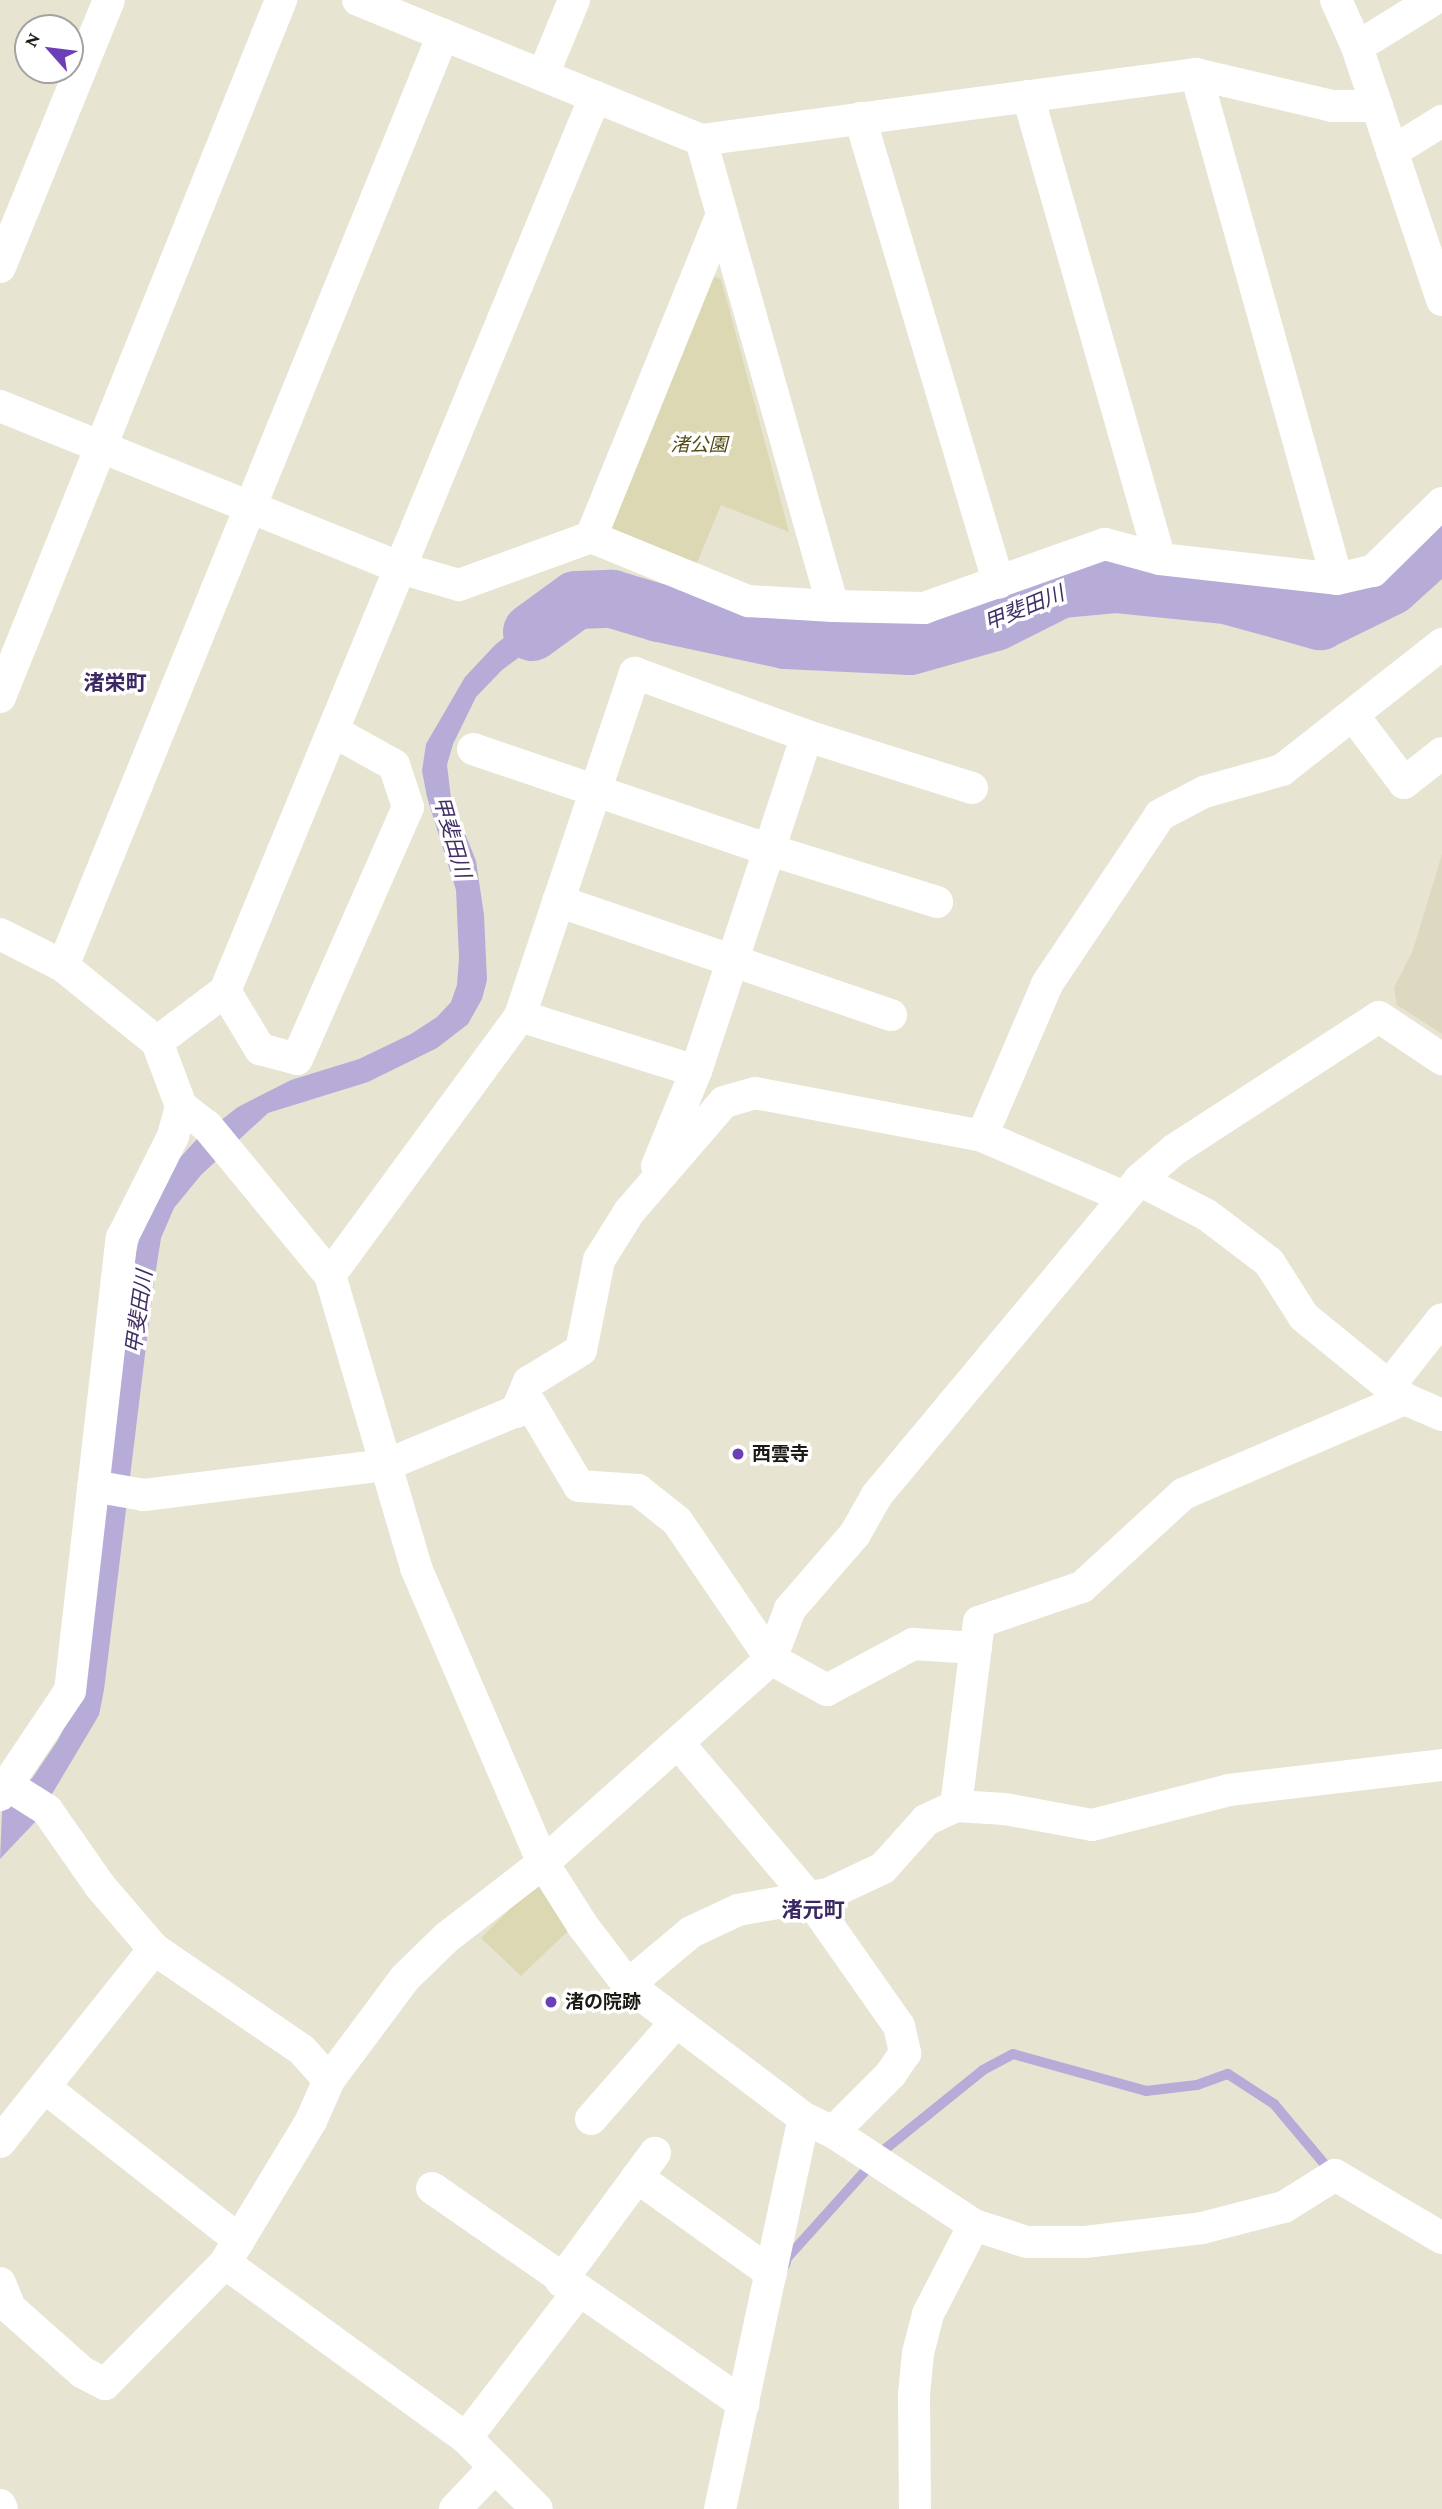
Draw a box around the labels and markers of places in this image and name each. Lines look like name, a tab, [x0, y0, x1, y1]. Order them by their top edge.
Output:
place label: 西雲寺	[752, 1443, 809, 1465]
marker: 西雲寺	[730, 1446, 746, 1462]
place label: 渚の院跡	[565, 1991, 641, 2013]
marker: 渚の院跡	[543, 1994, 559, 2010]

